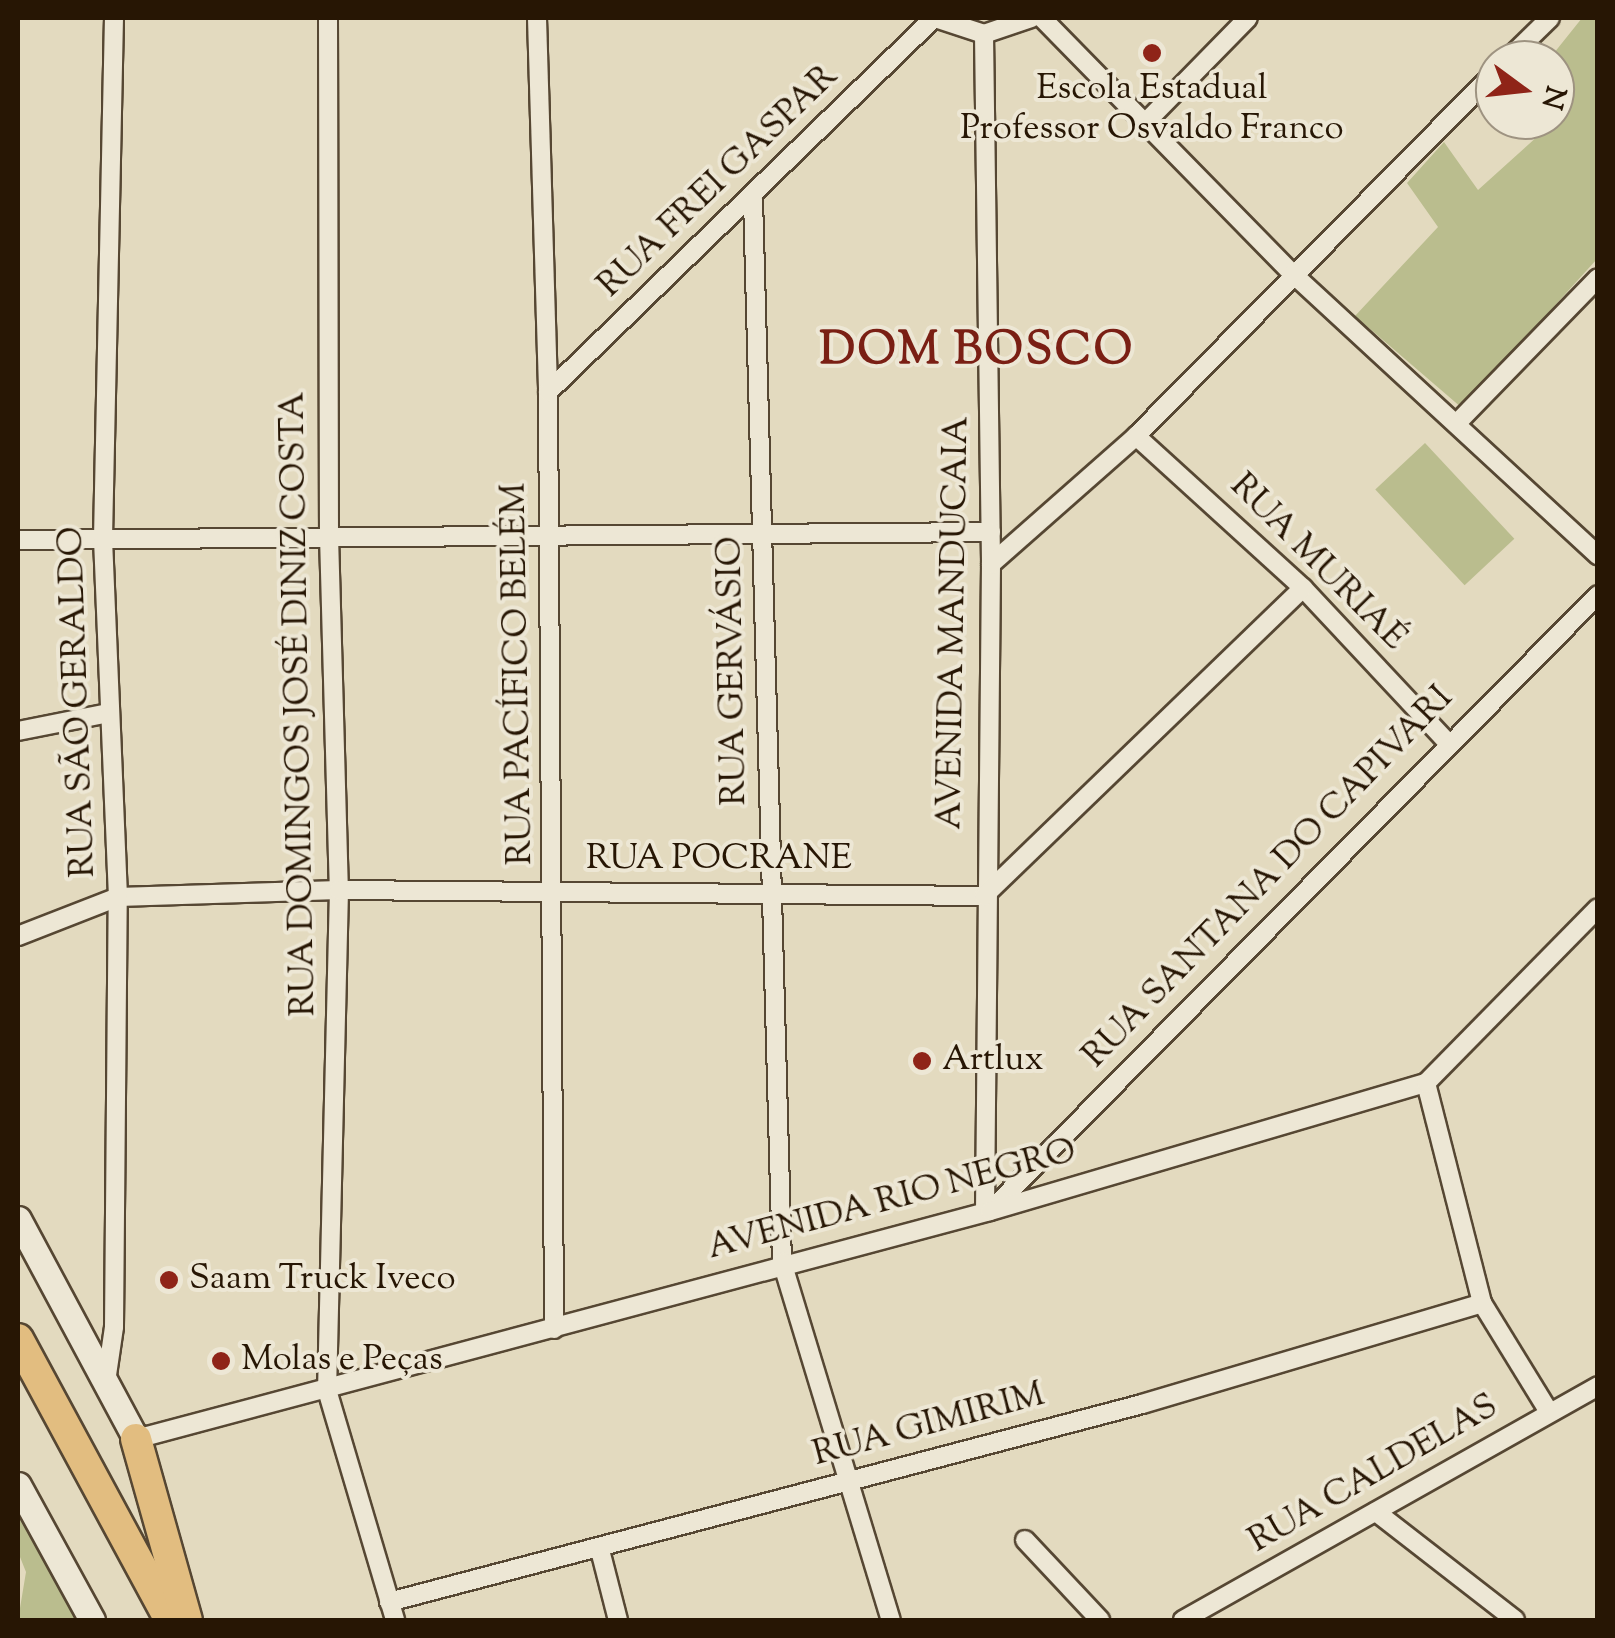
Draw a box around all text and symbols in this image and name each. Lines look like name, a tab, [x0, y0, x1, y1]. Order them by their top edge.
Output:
north arrow	[1475, 40, 1575, 140]
marker: Escola Estadual Professor Osvaldo Franco	[1141, 42, 1163, 64]
street label: RUA FREI GASPAR	[590, 57, 848, 307]
place label: Escola Estadual Professor Osvaldo Franco	[960, 69, 1344, 151]
text: N	[1530, 81, 1574, 113]
district label: DOM BOSCO	[819, 326, 1135, 380]
street label: RUA DOMINGOS JOSÉ DINIZ COSTA	[274, 391, 326, 1017]
street label: AVENIDA MANDUCAIA	[930, 416, 980, 830]
street label: RUA MURIAÉ	[1220, 466, 1414, 660]
street label: RUA PACÍFICO BELÉM	[495, 482, 543, 866]
street label: RUA SÃO GERALDO	[52, 526, 106, 878]
street label: RUA GERVÁSIO	[711, 536, 757, 806]
street label: RUA SANTANA DO CAPIVARI	[1075, 678, 1463, 1078]
street label: RUA POCRANE	[586, 839, 852, 881]
place label: Artlux	[942, 1040, 1044, 1082]
marker: Artlux	[911, 1050, 933, 1072]
street label: AVENIDA RIO NEGRO	[703, 1132, 1081, 1270]
place label: Saam Truck Iveco	[189, 1259, 456, 1301]
marker: Saam Truck Iveco	[158, 1269, 180, 1291]
place label: Molas e Peças	[241, 1340, 443, 1382]
marker: Molas e Peças	[210, 1350, 232, 1372]
street label: RUA GIMIRIM	[809, 1375, 1049, 1477]
street label: RUA CALDELAS	[1242, 1387, 1506, 1563]

